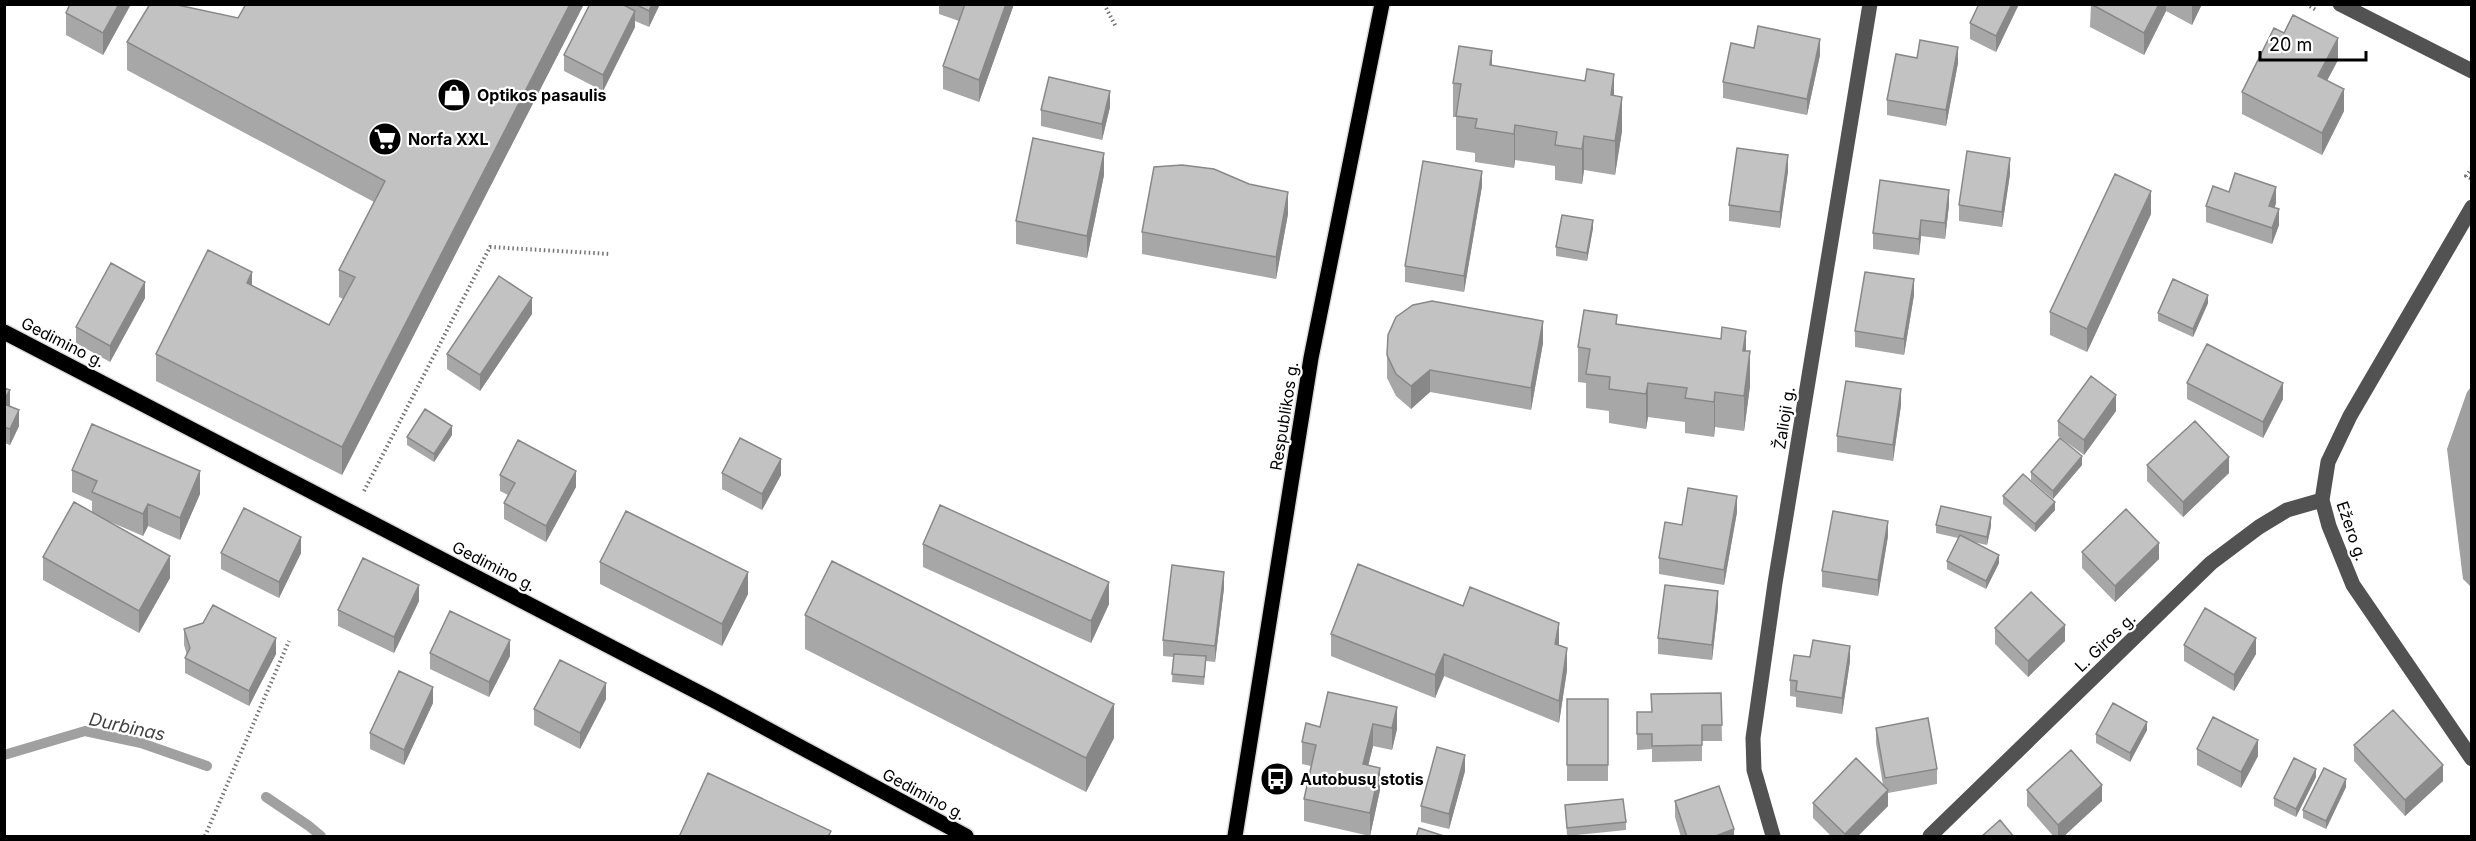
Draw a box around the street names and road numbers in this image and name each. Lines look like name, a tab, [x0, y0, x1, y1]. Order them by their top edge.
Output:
street label: Gedimino g.	[18, 312, 108, 372]
street label: Respublikos g.	[1266, 360, 1302, 472]
street label: Žalioji g.	[1769, 385, 1799, 451]
street label: Ežero g.	[2332, 499, 2372, 563]
street label: Gedimino g.	[449, 536, 539, 596]
street label: L. Giros g.	[2070, 608, 2140, 676]
street label: Gedimino g.	[879, 764, 969, 824]

